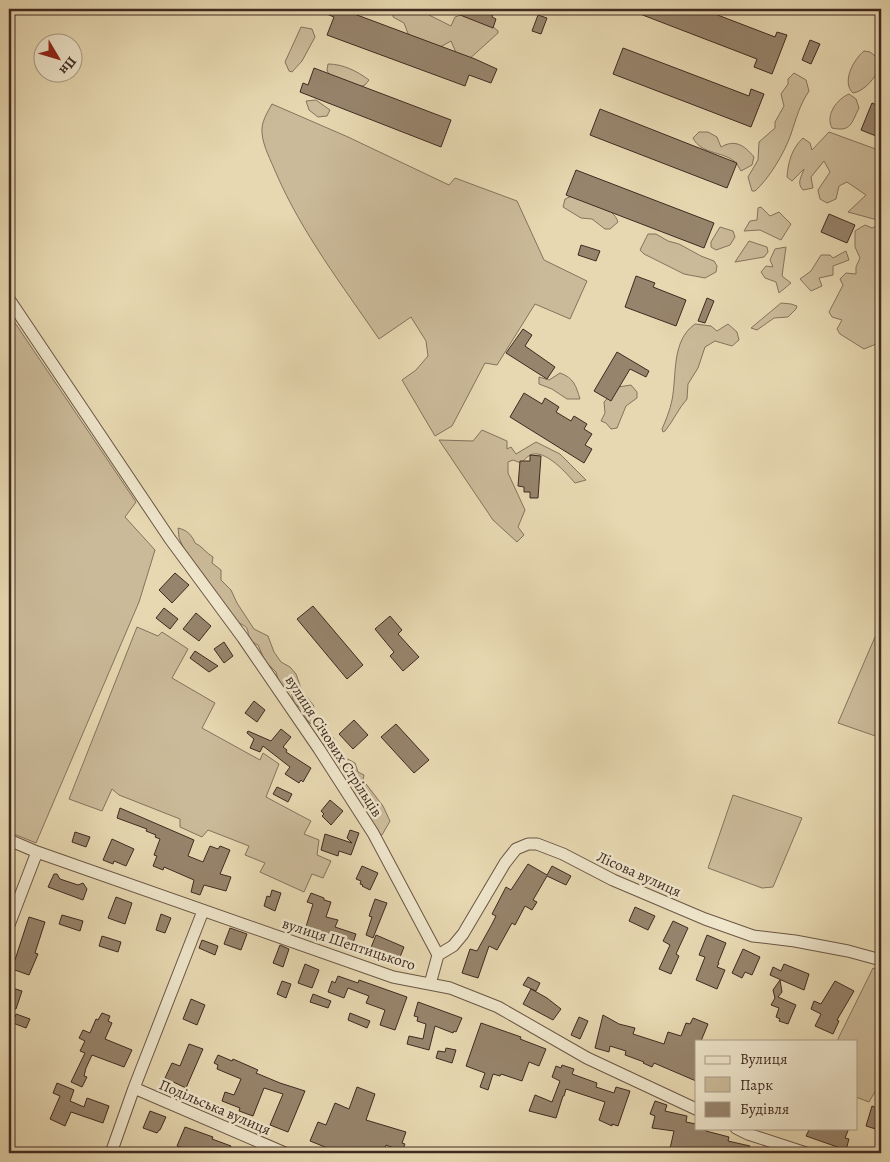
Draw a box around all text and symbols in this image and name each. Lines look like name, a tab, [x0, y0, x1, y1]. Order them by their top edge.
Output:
north arrow	[32, 32, 82, 82]
text: Пн	[55, 53, 81, 79]
street label: вулиця Січових Стрільців	[281, 671, 387, 821]
street label: Лісова вулиця	[594, 846, 684, 902]
street label: вулиця Шептицького	[280, 913, 418, 975]
legend	[695, 1040, 858, 1130]
text: Вулиця	[740, 1049, 787, 1069]
street label: Подільська вулиця	[156, 1074, 274, 1140]
text: Парк	[740, 1075, 773, 1095]
text: Будівля	[740, 1099, 789, 1119]

